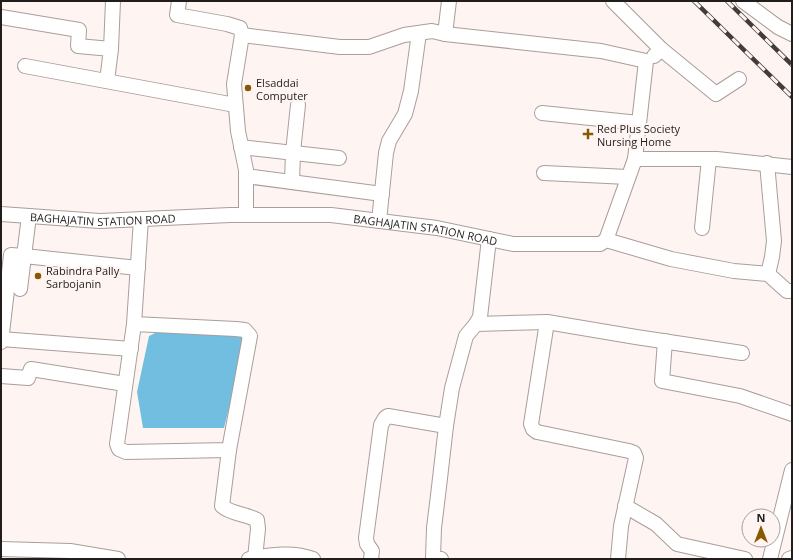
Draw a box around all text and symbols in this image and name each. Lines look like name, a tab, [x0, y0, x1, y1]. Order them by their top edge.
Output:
place label: Elsaddai Computer	[256, 75, 308, 103]
marker: Elsaddai Computer	[243, 83, 253, 93]
place label: Red Plus Society Nursing Home	[597, 121, 681, 149]
marker: Red Plus Society Nursing Home	[582, 128, 594, 140]
street label: BAGHAJATIN STATION ROAD	[30, 209, 176, 229]
street label: BAGHAJATIN STATION ROAD	[353, 210, 499, 248]
place label: Rabindra Pally Sarbojanin	[46, 263, 120, 291]
marker: Rabindra Pally Sarbojanin	[33, 271, 43, 281]
north arrow	[741, 508, 781, 548]
text: N	[757, 510, 765, 525]

